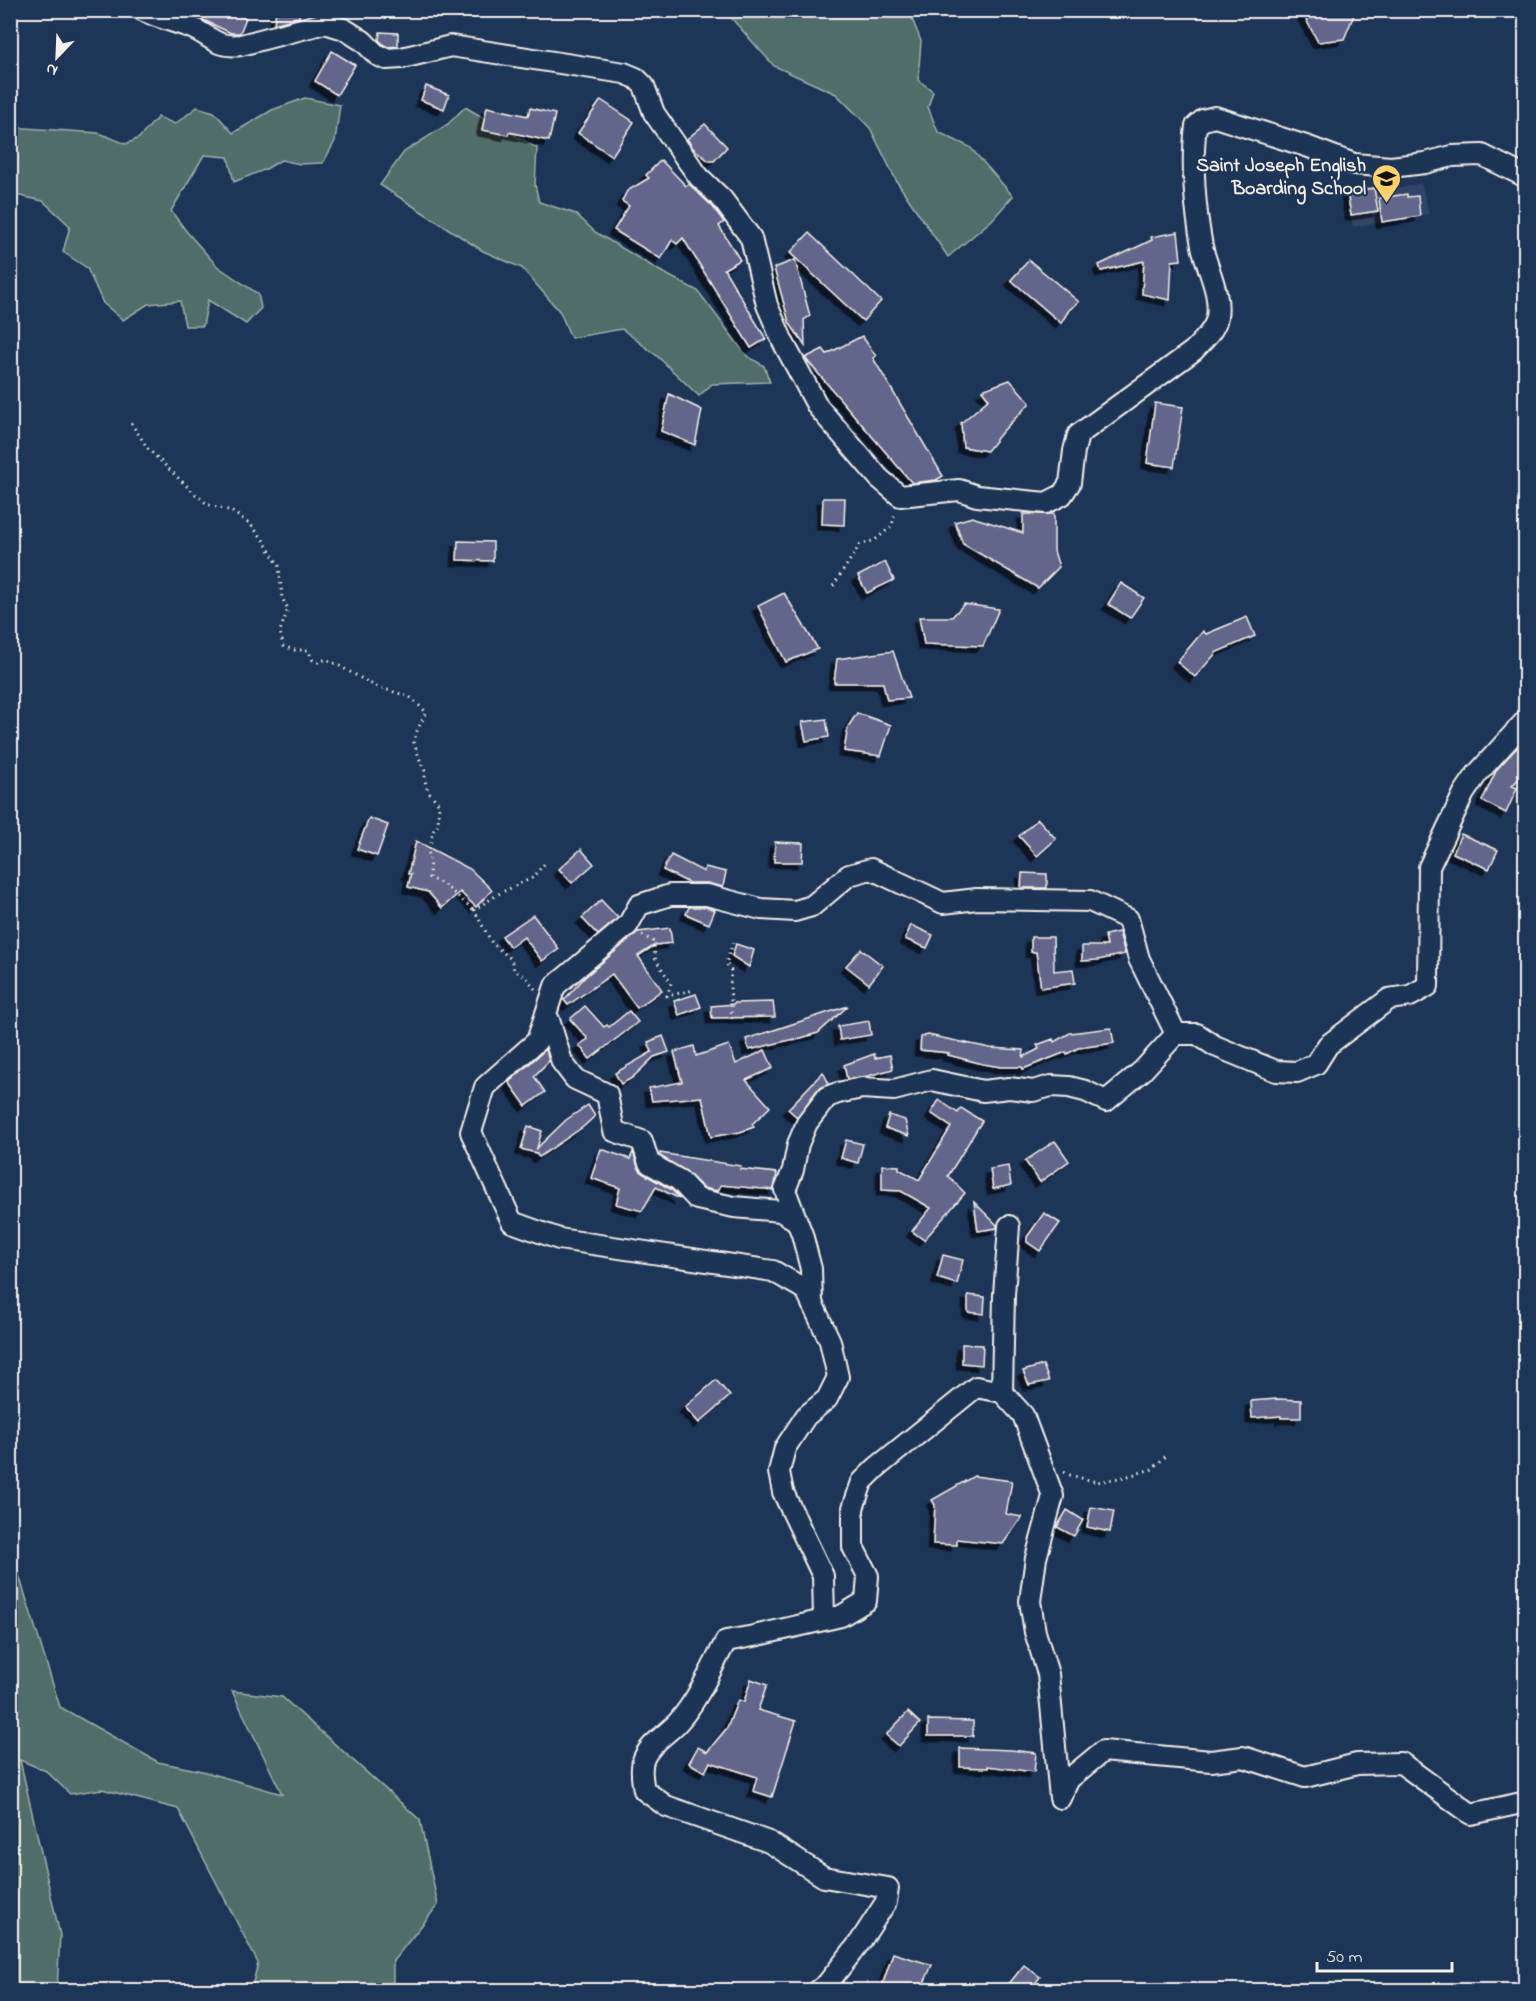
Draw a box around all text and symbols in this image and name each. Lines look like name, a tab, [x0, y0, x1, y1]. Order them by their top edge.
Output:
north arrow	[27, 27, 87, 87]
text: N	[42, 56, 62, 82]
place label: Saint Joseph English Boarding School	[1196, 152, 1366, 205]
school or university icon: Saint Joseph English Boarding School	[1371, 162, 1403, 204]
scale bar	[1317, 1935, 1452, 1973]
text: 50 m	[1326, 1945, 1363, 1971]

